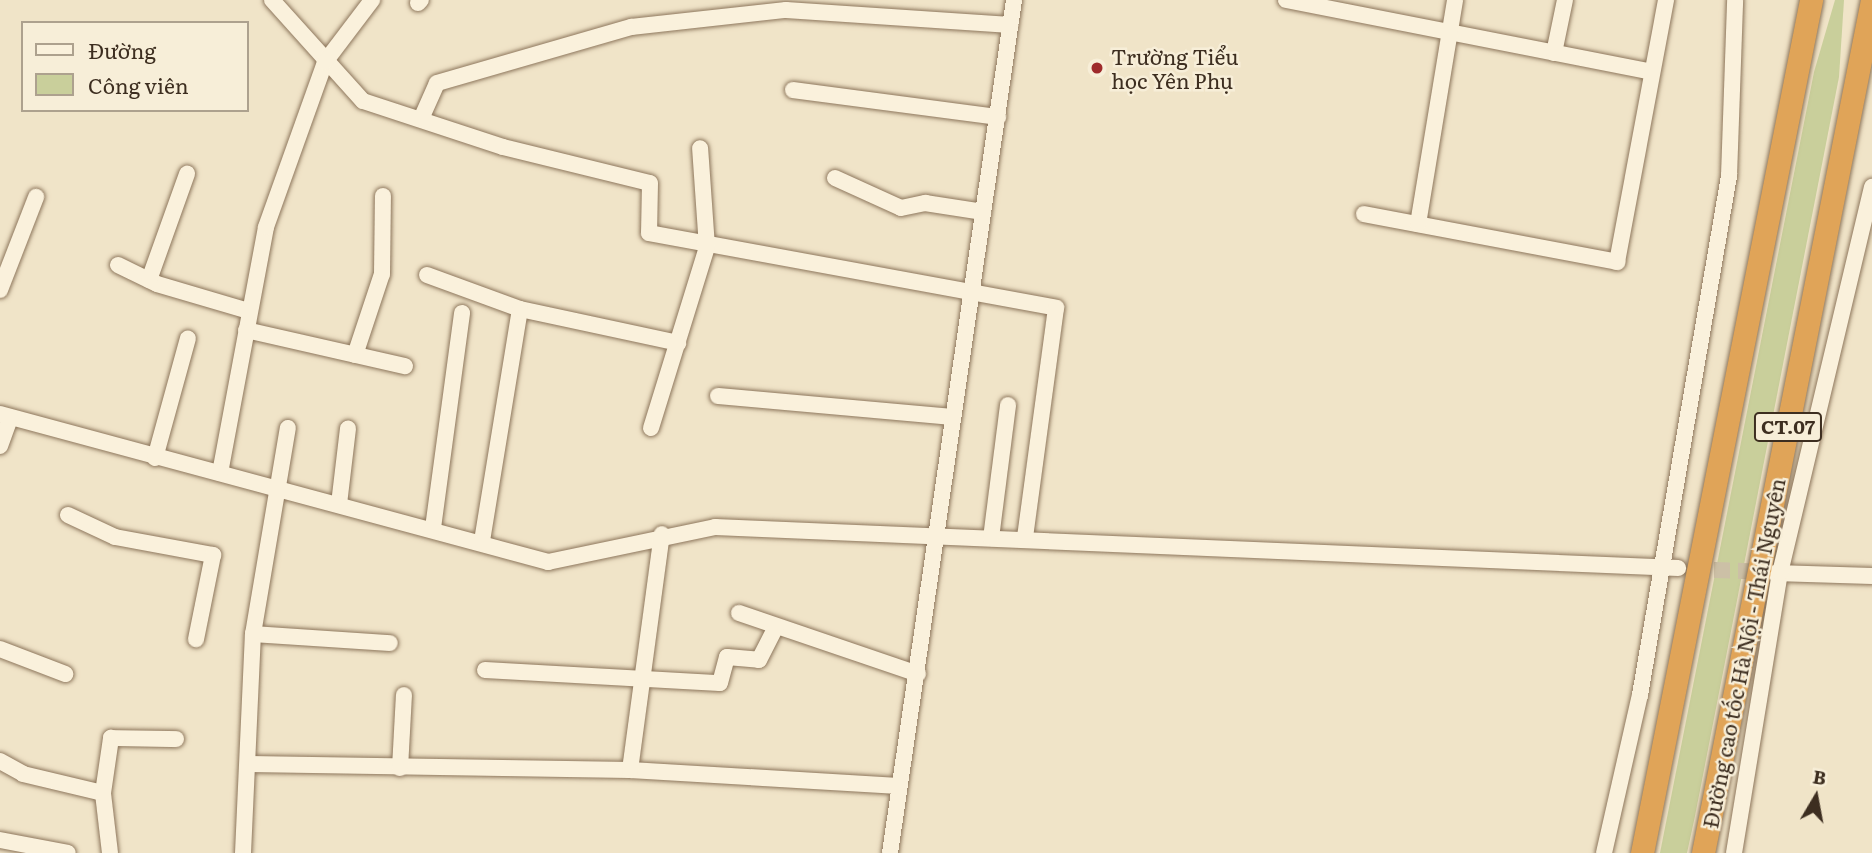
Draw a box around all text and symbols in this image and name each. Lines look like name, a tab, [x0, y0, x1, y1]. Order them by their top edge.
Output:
legend	[21, 21, 248, 112]
text: Đường	[88, 34, 156, 65]
place label: Trường Tiểu học Yên Phụ	[1111, 43, 1239, 93]
marker: Trường Tiểu học Yên Phụ	[1089, 60, 1105, 76]
text: Công viên	[88, 69, 189, 100]
road number: CT.07	[1753, 412, 1823, 442]
street label: Đường cao tốc Hà Nội - Thái Nguyên	[1697, 476, 1789, 830]
text: B	[1811, 761, 1829, 791]
north arrow	[1781, 762, 1851, 832]

